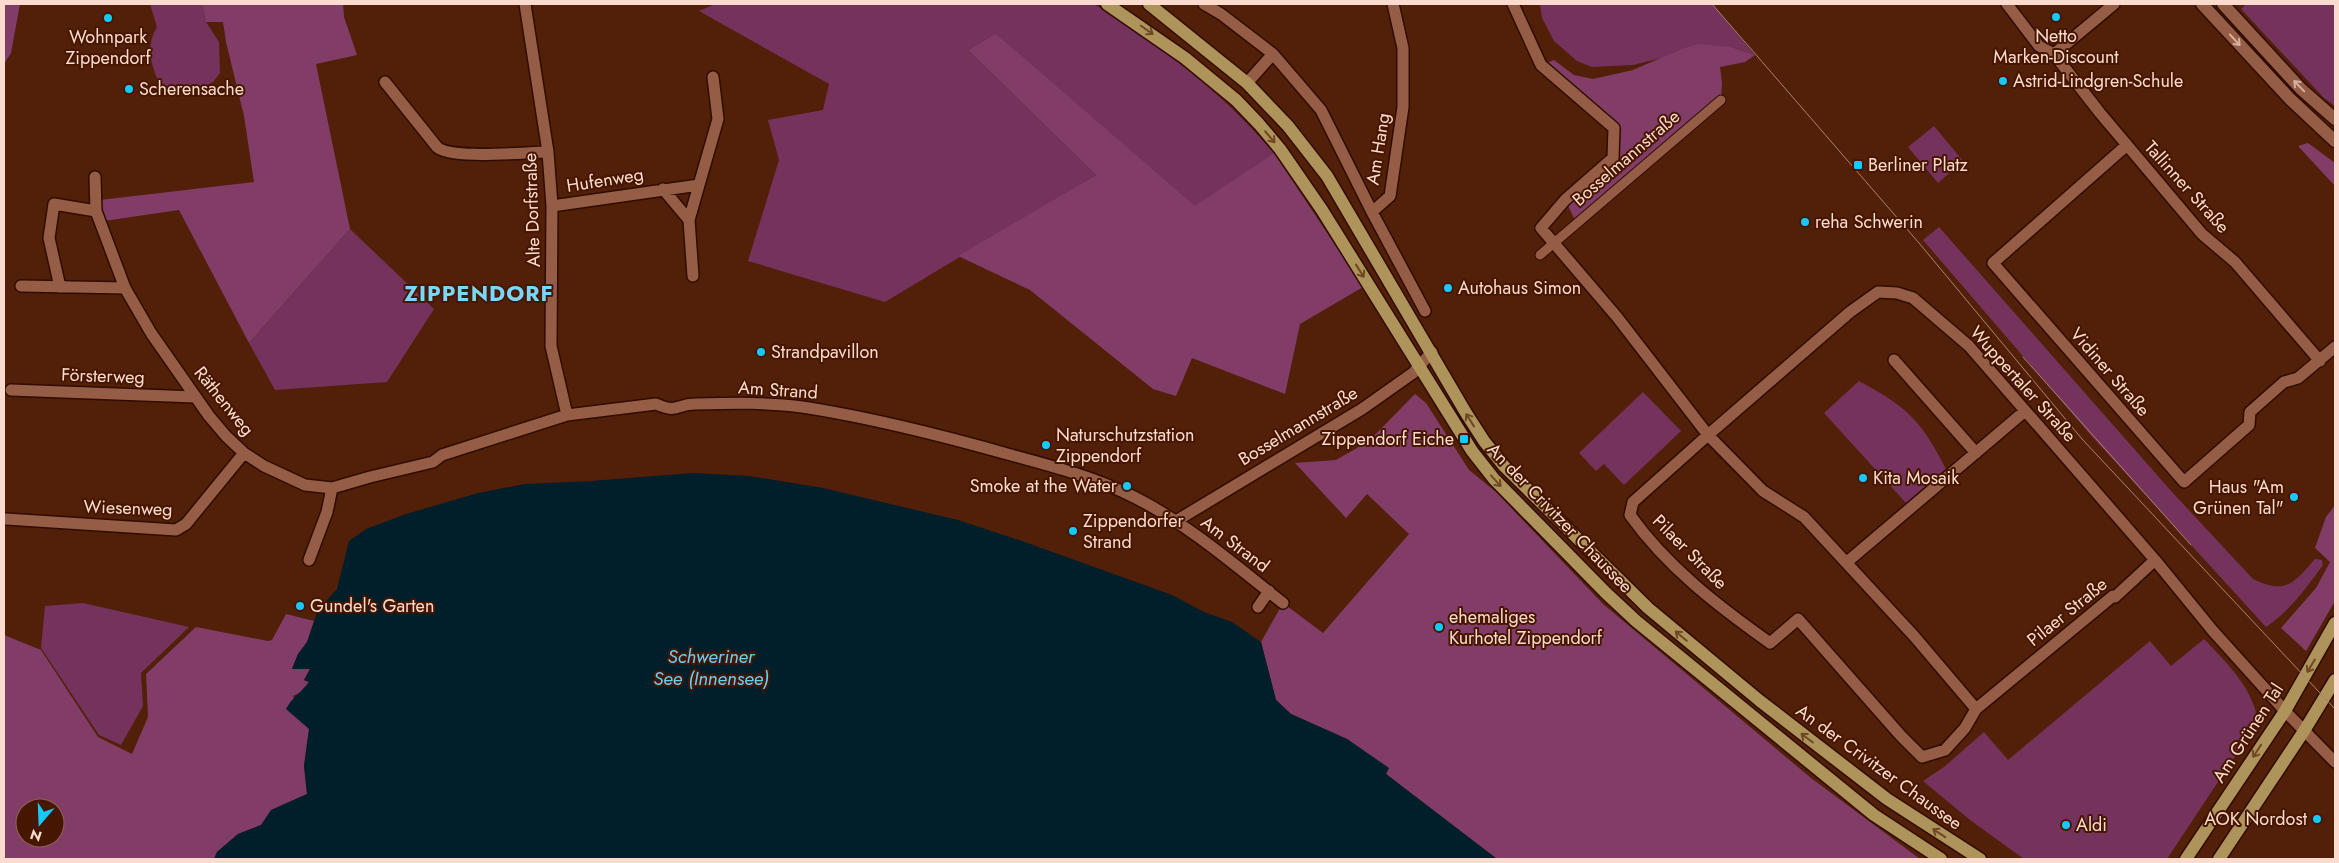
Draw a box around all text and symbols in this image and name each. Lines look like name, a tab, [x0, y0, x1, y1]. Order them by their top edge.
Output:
marker: Netto Marken-Discount	[2050, 11, 2062, 23]
marker: Wohnpark Zippendorf	[102, 12, 114, 24]
place label: Netto Marken-Discount	[1993, 23, 2119, 70]
place label: Wohnpark Zippendorf	[65, 24, 151, 71]
one-way arrow	[1140, 25, 1154, 35]
one-way arrow	[2229, 33, 2241, 46]
place label: Astrid-Lindgren-Schule	[2013, 68, 2183, 94]
marker: Astrid-Lindgren-Schule	[1997, 75, 2009, 87]
place label: Scherensache	[139, 76, 244, 102]
one-way arrow	[2293, 80, 2305, 92]
marker: Scherensache	[123, 83, 135, 95]
street label: Bosselmannstraße	[1566, 104, 1686, 212]
street label: Am Hang	[1359, 111, 1397, 187]
one-way arrow	[1264, 130, 1275, 143]
street label: Tallinner Straße	[2138, 135, 2236, 239]
street label: Alte Dorfstraße	[517, 152, 547, 268]
place label: Berliner Platz	[1868, 152, 1969, 178]
marker: Berliner Platz	[1852, 159, 1864, 171]
street label: Hufenweg	[565, 161, 645, 199]
place label: reha Schwerin	[1815, 209, 1923, 235]
marker: reha Schwerin	[1799, 216, 1811, 228]
one-way arrow	[1356, 264, 1366, 278]
place label: Autohaus Simon	[1458, 275, 1581, 301]
district label: ZIPPENDORF	[404, 277, 554, 309]
marker: Autohaus Simon	[1442, 282, 1454, 294]
street label: Wuppertaler Straße	[1964, 320, 2082, 448]
street label: Vidiner Straße	[2064, 322, 2156, 422]
place label: Strandpavillon	[771, 339, 879, 365]
marker: Strandpavillon	[755, 346, 767, 358]
street label: Räthenweg	[188, 361, 260, 441]
street label: Försterweg	[61, 362, 145, 390]
street label: Am Strand	[737, 374, 819, 406]
street label: Bosselmannstraße	[1233, 380, 1363, 472]
one-way arrow	[1465, 413, 1475, 427]
place label: Naturschutzstation Zippendorf	[1056, 422, 1194, 469]
place label: Zippendorf Eiche	[1322, 426, 1454, 452]
marker: Zippendorf Eiche	[1458, 433, 1470, 445]
street label: An der Crivitzer Chaussee	[1481, 437, 1639, 599]
marker: Naturschutzstation Zippendorf	[1040, 439, 1052, 451]
place label: Kita Mosaik	[1873, 465, 1959, 491]
marker: Kita Mosaik	[1857, 472, 1869, 484]
place label: Smoke at the Water	[970, 473, 1118, 499]
one-way arrow	[1490, 474, 1502, 487]
place label: Haus "Am Grünen Tal"	[2193, 474, 2284, 521]
marker: Smoke at the Water	[1121, 480, 1133, 492]
marker: Haus "Am Grünen Tal"	[2288, 491, 2300, 503]
street label: Wiesenweg	[83, 493, 173, 523]
place label: Zippendorfer Strand	[1083, 508, 1184, 555]
street label: Pilaer Straße	[1647, 509, 1733, 595]
street label: Am Strand	[1195, 510, 1275, 578]
marker: Zippendorfer Strand	[1067, 525, 1079, 537]
street label: Pilaer Straße	[2021, 571, 2113, 653]
place label: Gundel's Garten	[310, 593, 434, 619]
marker: Gundel's Garten	[294, 600, 306, 612]
place label: ehemaliges Kurhotel Zippendorf	[1449, 604, 1603, 651]
marker: ehemaliges Kurhotel Zippendorf	[1433, 621, 1445, 633]
one-way arrow	[1675, 630, 1688, 641]
water label: Schweriner See (Innensee)	[653, 643, 769, 692]
one-way arrow	[2306, 658, 2316, 672]
street label: Am Grünen Tal	[2206, 678, 2290, 788]
street label: An der Crivitzer Chaussee	[1791, 698, 1967, 836]
one-way arrow	[1800, 733, 1814, 743]
one-way arrow	[2251, 744, 2262, 758]
north arrow	[15, 798, 65, 848]
place label: AOK Nordost	[2204, 806, 2308, 832]
place label: Aldi	[2076, 812, 2107, 838]
marker: AOK Nordost	[2311, 813, 2323, 825]
marker: Aldi	[2060, 819, 2072, 831]
text: N	[27, 824, 44, 847]
one-way arrow	[1932, 827, 1946, 838]

